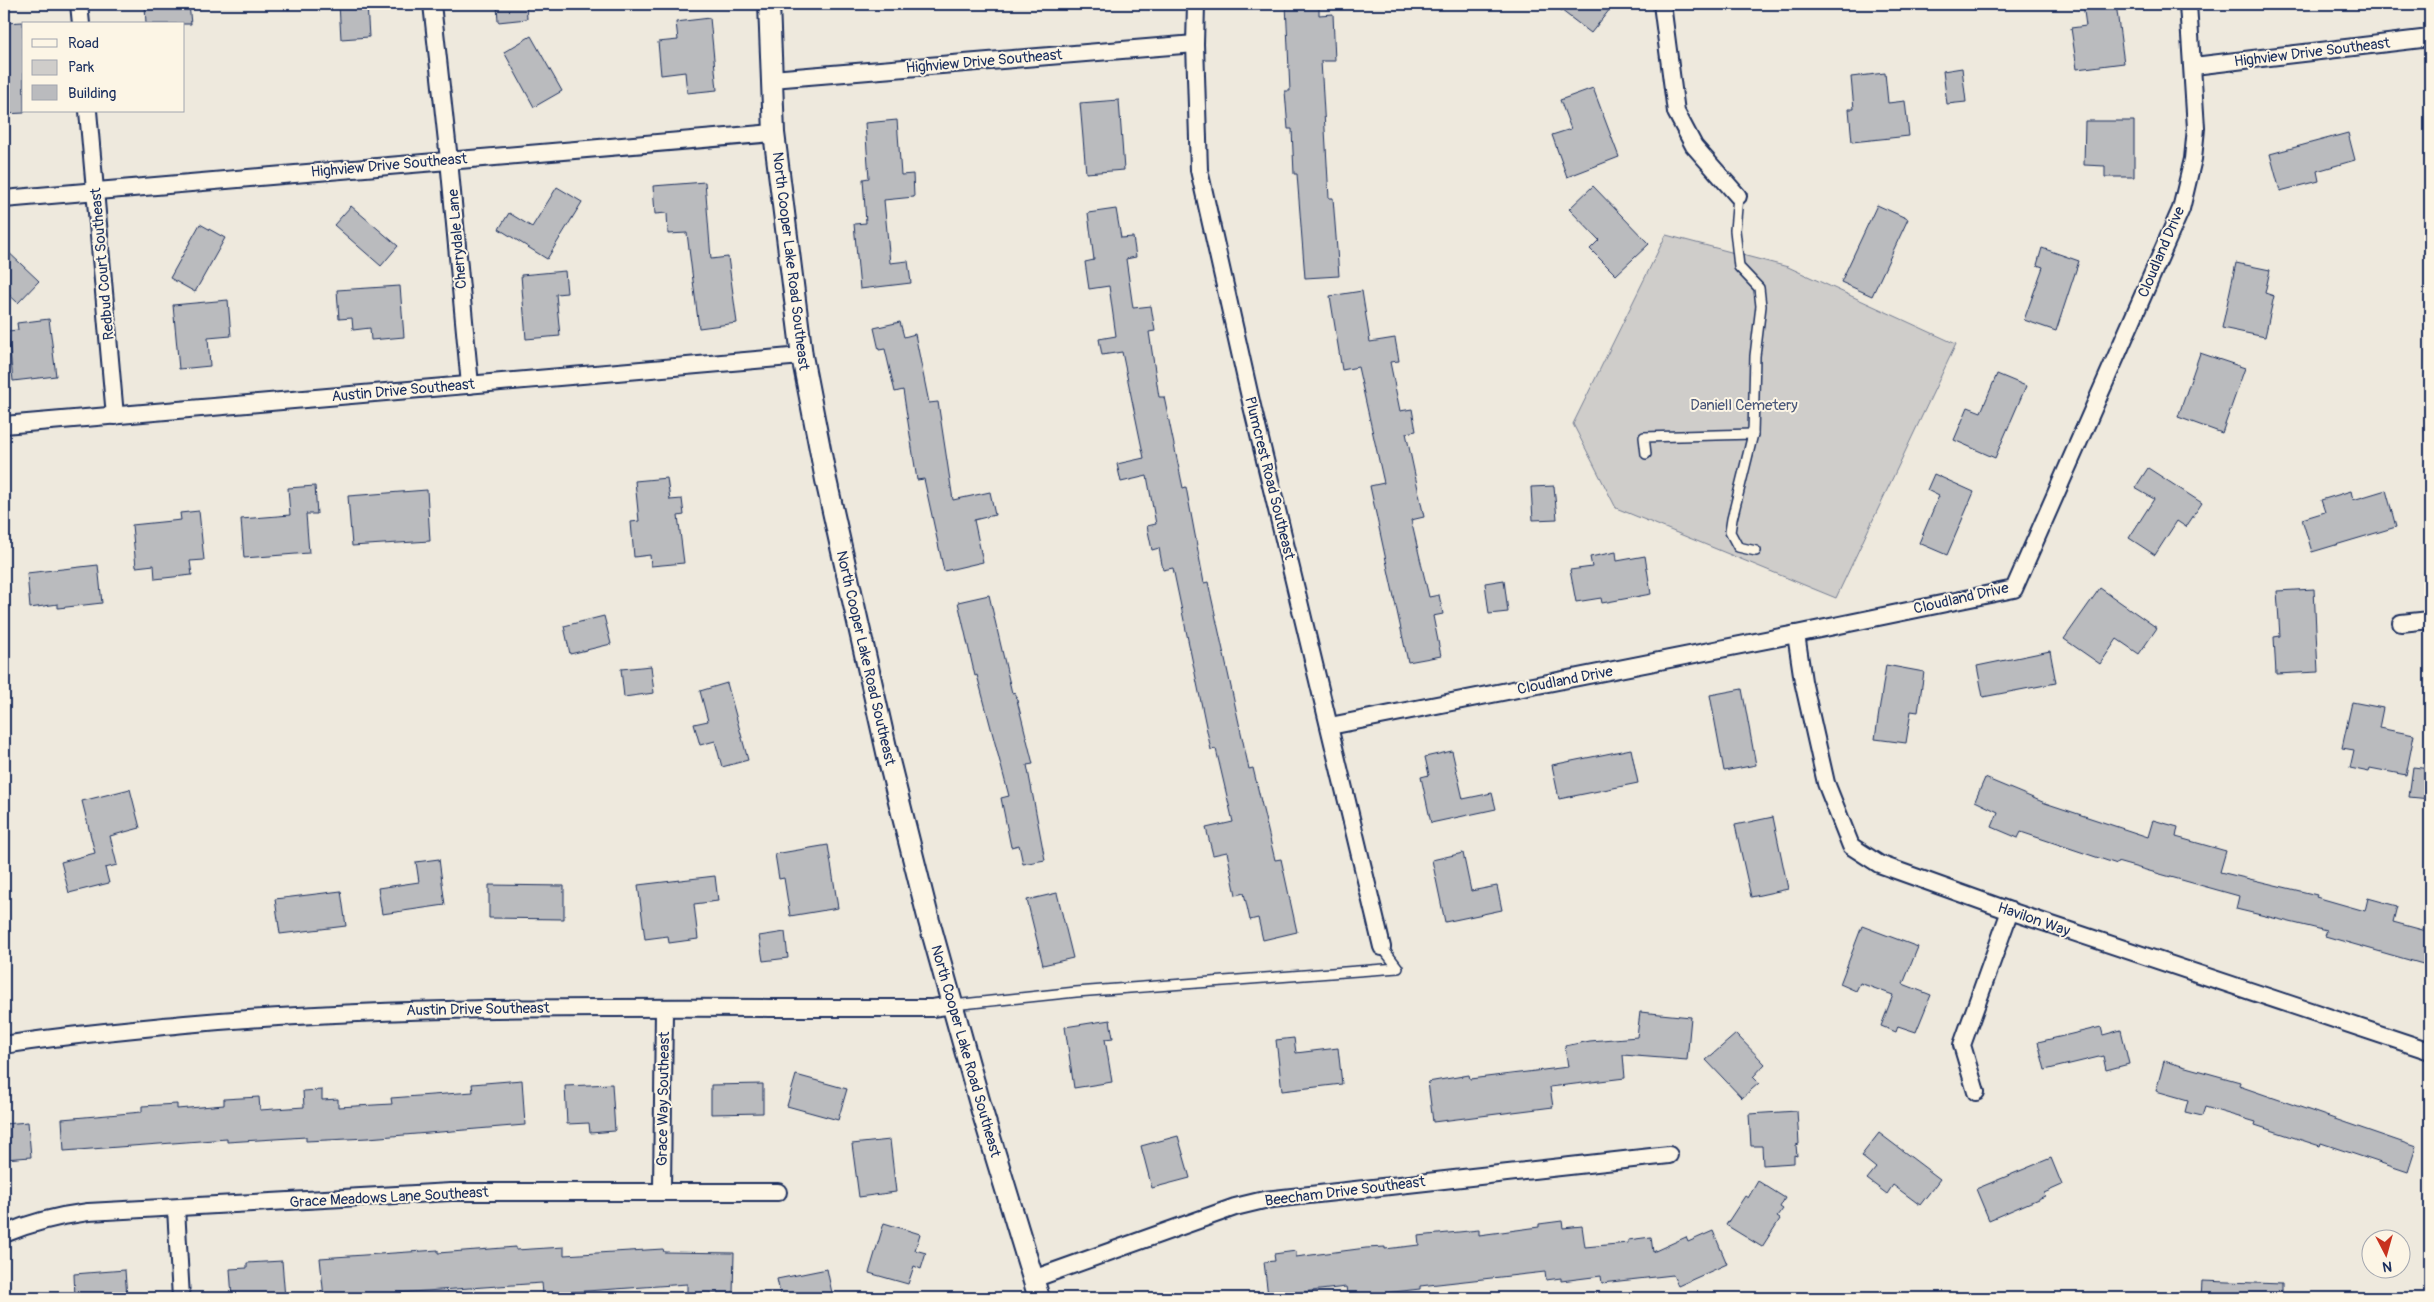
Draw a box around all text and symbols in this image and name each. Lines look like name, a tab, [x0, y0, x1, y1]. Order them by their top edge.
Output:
legend	[22, 22, 185, 112]
street label: Highview Drive Southeast	[2233, 33, 2392, 71]
text: Road	[68, 34, 99, 53]
street label: Highview Drive Southeast	[905, 45, 1064, 78]
text: Park	[68, 58, 95, 77]
text: Building	[68, 84, 116, 103]
street label: Highview Drive Southeast	[310, 149, 469, 182]
street label: North Cooper Lake Road Southeast	[768, 151, 813, 372]
street label: Redbud Court Southeast	[86, 186, 119, 341]
street label: Cherrydale Lane	[444, 188, 471, 290]
street label: Cloudland Drive	[2134, 203, 2189, 301]
street label: Austin Drive Southeast	[331, 375, 476, 406]
street label: Plumcrest Road Southeast	[1240, 395, 1299, 562]
park label: Daniell Cemetery	[1690, 396, 1798, 415]
street label: North Cooper Lake Road Southeast	[832, 549, 900, 768]
street label: Cloudland Drive	[1912, 578, 2011, 619]
street label: Cloudland Drive	[1516, 662, 1615, 699]
street label: Havilon Way	[1995, 898, 2073, 941]
street label: North Cooper Lake Road Southeast	[926, 943, 1005, 1160]
street label: Austin Drive Southeast	[406, 999, 551, 1020]
street label: Grace Way Southeast	[653, 1031, 674, 1166]
street label: Beecham Drive Southeast	[1264, 1172, 1427, 1211]
street label: Grace Meadows Lane Southeast	[289, 1183, 490, 1212]
north arrow	[2362, 1230, 2412, 1280]
text: N	[2382, 1257, 2393, 1275]

